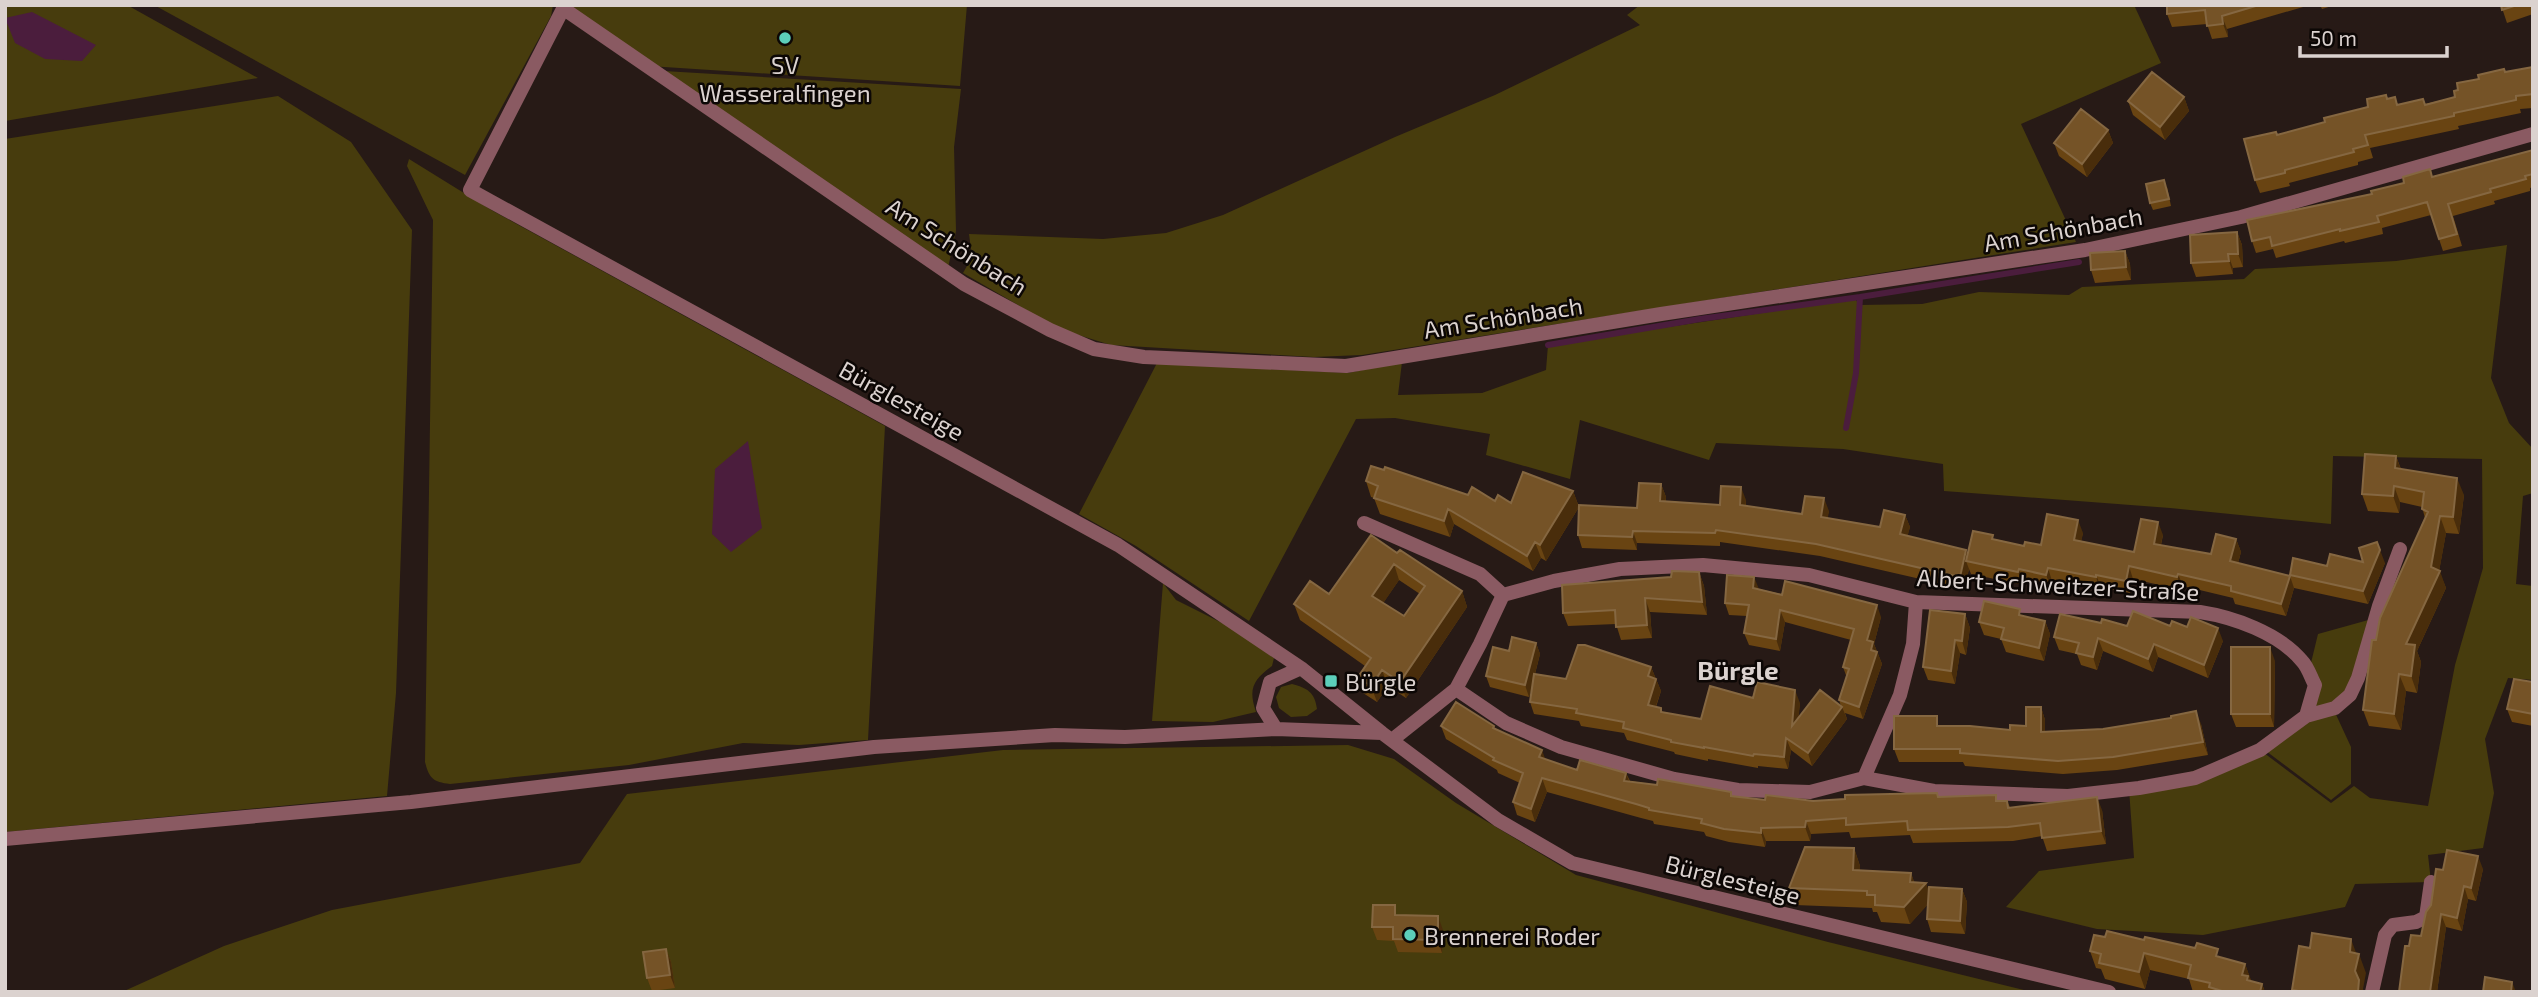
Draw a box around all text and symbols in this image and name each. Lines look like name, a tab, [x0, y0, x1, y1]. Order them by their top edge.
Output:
scale bar	[2300, 14, 2447, 58]
text: 50 m	[2310, 25, 2357, 50]
marker: SV Wasseralfingen	[777, 30, 793, 46]
place label: SV Wasseralfingen	[699, 50, 871, 107]
street label: Am Schönbach	[881, 191, 1033, 301]
street label: Am Schönbach	[1981, 201, 2145, 257]
street label: Am Schönbach	[1421, 290, 1585, 344]
street label: Bürglesteige	[835, 354, 969, 446]
street label: Albert-Schweitzer-Straße	[1916, 562, 2200, 606]
district label: Bürgle	[1697, 654, 1779, 685]
place label: Bürgle	[1345, 667, 1417, 696]
marker: Bürgle	[1323, 673, 1339, 689]
street label: Bürglesteige	[1663, 848, 1803, 910]
place label: Brennerei Roder	[1424, 921, 1600, 950]
marker: Brennerei Roder	[1402, 927, 1418, 943]

